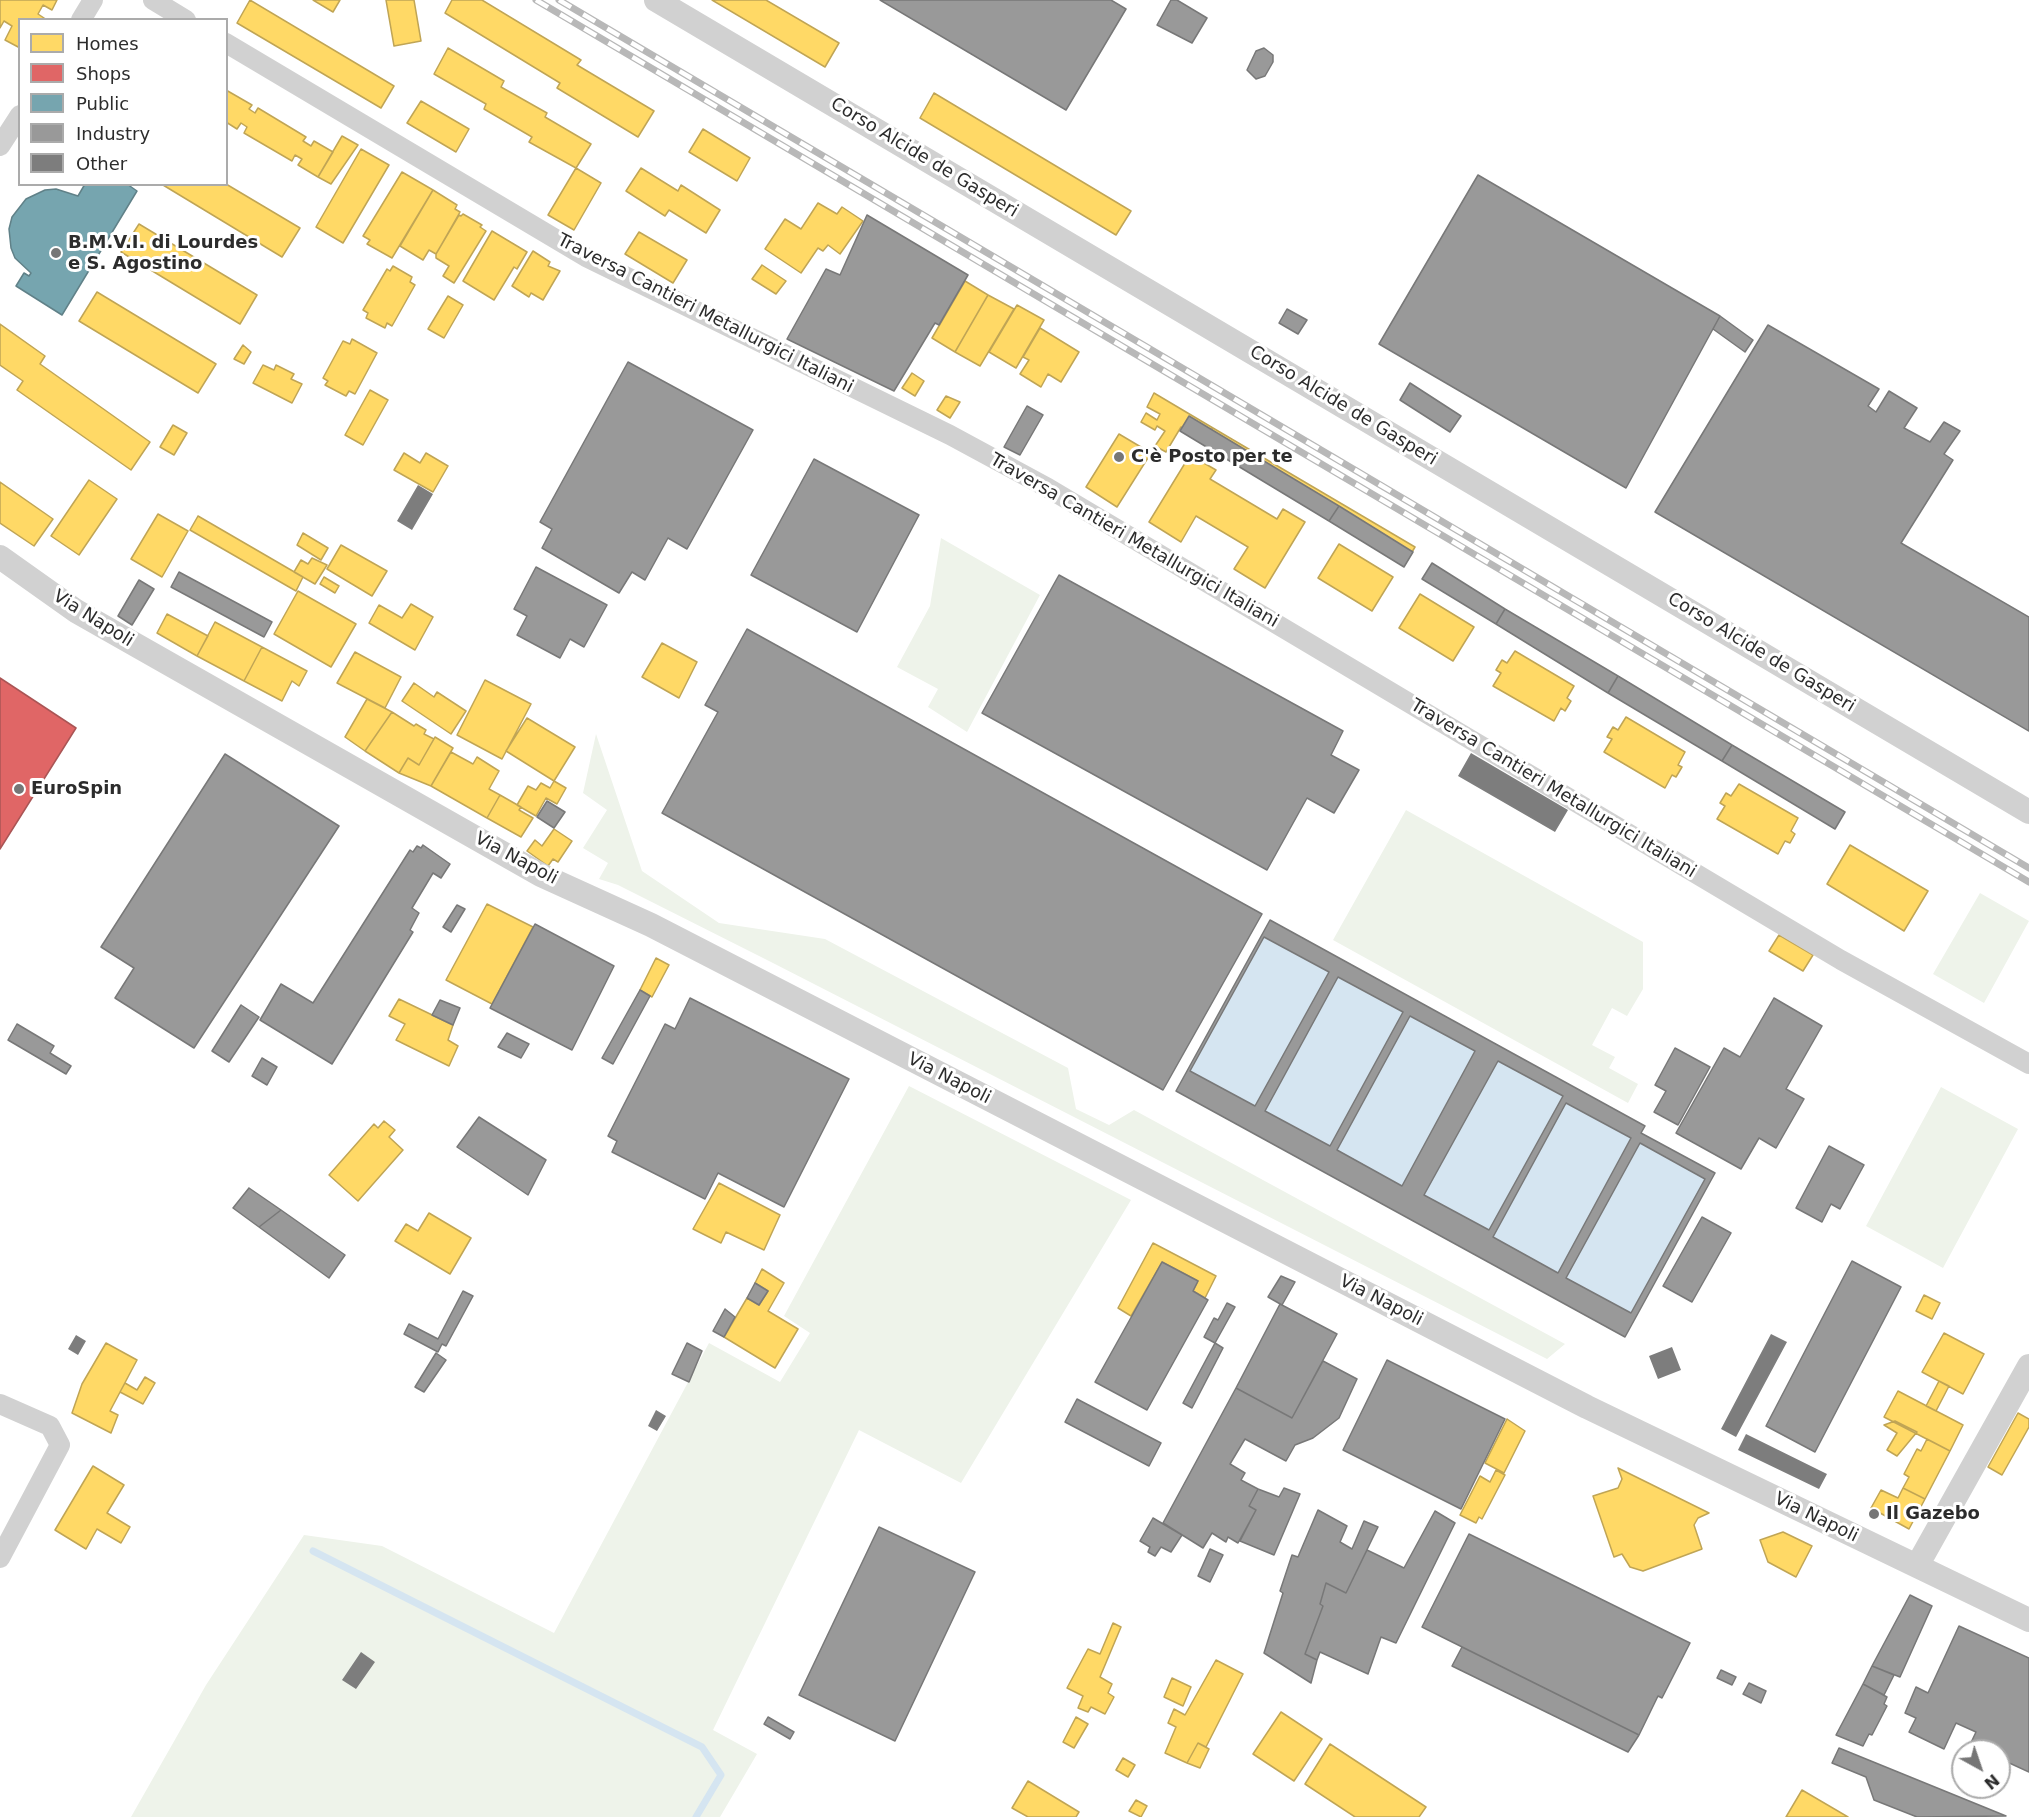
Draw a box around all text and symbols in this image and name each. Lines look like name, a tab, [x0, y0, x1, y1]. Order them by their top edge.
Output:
legend	[18, 18, 228, 186]
text: Homes	[76, 33, 139, 54]
text: Shops	[76, 63, 131, 84]
text: Public	[76, 93, 129, 114]
street label: Corso Alcide de Gasperi	[826, 93, 1022, 223]
text: Industry	[76, 123, 150, 144]
text: Other	[76, 153, 127, 174]
street label: Traversa Cantieri Metallurgici Italiani	[553, 230, 857, 398]
place label: B.M.V.I. di Lourdes e S. Agostino	[68, 232, 258, 274]
marker: B.M.V.I. di Lourdes e S. Agostino	[49, 246, 63, 260]
street label: Corso Alcide de Gasperi	[1245, 341, 1441, 471]
place label: C'è Posto per te	[1131, 446, 1293, 468]
street label: Traversa Cantieri Metallurgici Italiani	[986, 449, 1282, 633]
marker: C'è Posto per te	[1112, 450, 1126, 464]
street label: Via Napoli	[49, 586, 137, 652]
street label: Corso Alcide de Gasperi	[1663, 588, 1859, 718]
street label: Traversa Cantieri Metallurgici Italiani	[1406, 695, 1700, 883]
place label: EuroSpin	[31, 778, 122, 800]
marker: EuroSpin	[12, 782, 26, 796]
street label: Via Napoli	[471, 828, 561, 890]
street label: Via Napoli	[904, 1049, 994, 1109]
street label: Via Napoli	[1336, 1271, 1426, 1331]
street label: Via Napoli	[1771, 1488, 1861, 1548]
place label: Il Gazebo	[1886, 1503, 1980, 1525]
marker: Il Gazebo	[1867, 1507, 1881, 1521]
north arrow	[1951, 1739, 2011, 1799]
text: N	[1980, 1770, 2003, 1793]

